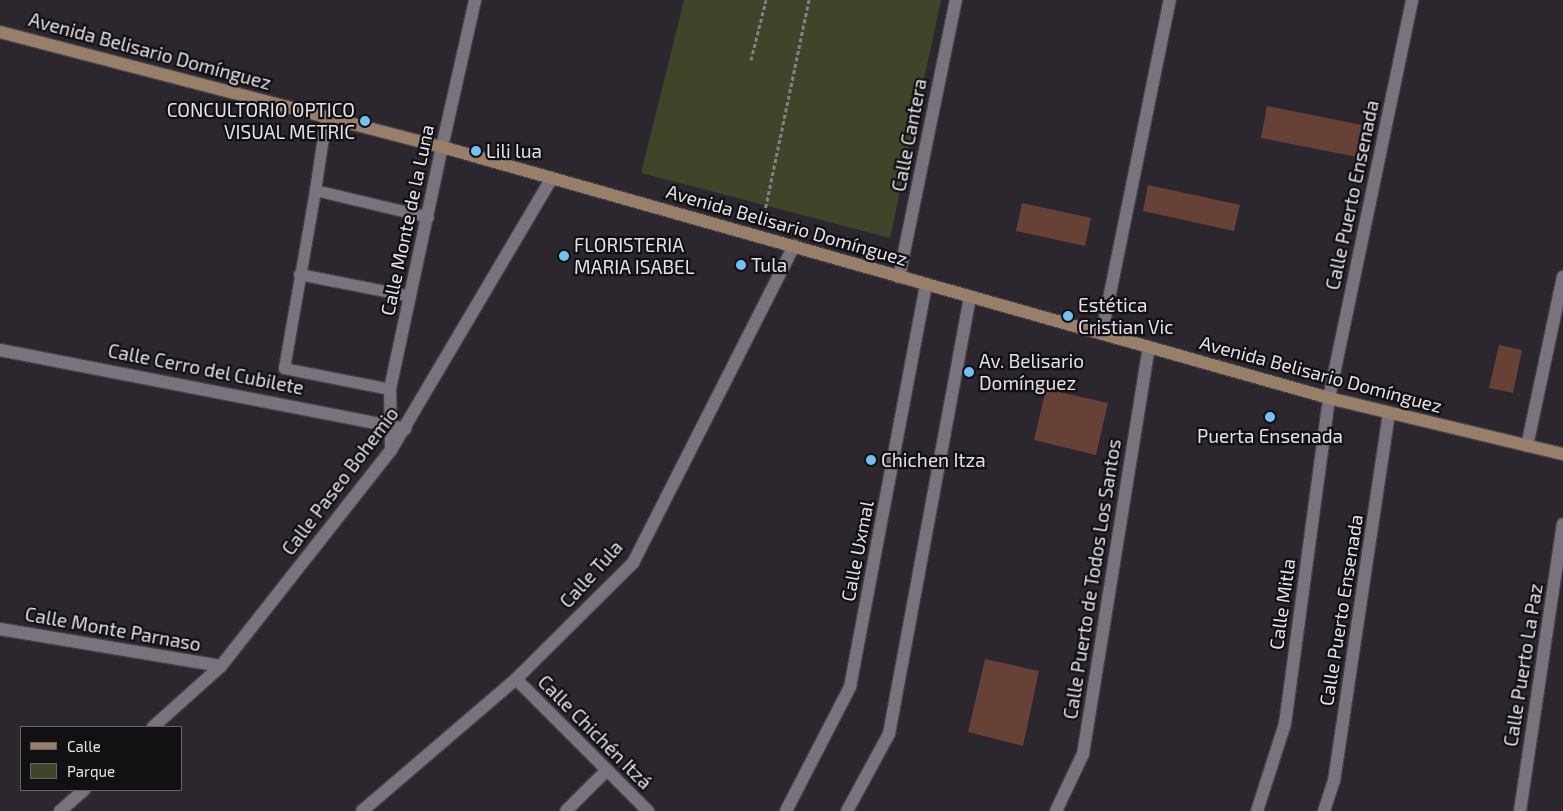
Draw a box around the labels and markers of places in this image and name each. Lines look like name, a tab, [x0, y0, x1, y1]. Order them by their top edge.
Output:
place label: CONCULTORIO OPTICO VISUAL METRIC	[167, 99, 355, 143]
marker: CONCULTORIO OPTICO VISUAL METRIC	[359, 115, 371, 127]
place label: Lili lua	[486, 140, 542, 162]
marker: Lili lua	[470, 145, 482, 157]
place label: FLORISTERIA MARIA ISABEL	[574, 234, 695, 278]
marker: FLORISTERIA MARIA ISABEL	[558, 250, 570, 262]
place label: Tula	[751, 254, 787, 276]
marker: Tula	[735, 259, 747, 271]
place label: Estética Cristian Vic	[1078, 294, 1174, 338]
marker: Estética Cristian Vic	[1062, 310, 1074, 322]
place label: Av. Belisario Domínguez	[979, 350, 1084, 394]
marker: Av. Belisario Domínguez	[963, 366, 975, 378]
marker: Puerta Ensenada	[1264, 411, 1276, 423]
place label: Puerta Ensenada	[1197, 425, 1343, 447]
place label: Chichen Itza	[881, 449, 986, 471]
marker: Chichen Itza	[865, 454, 877, 466]

